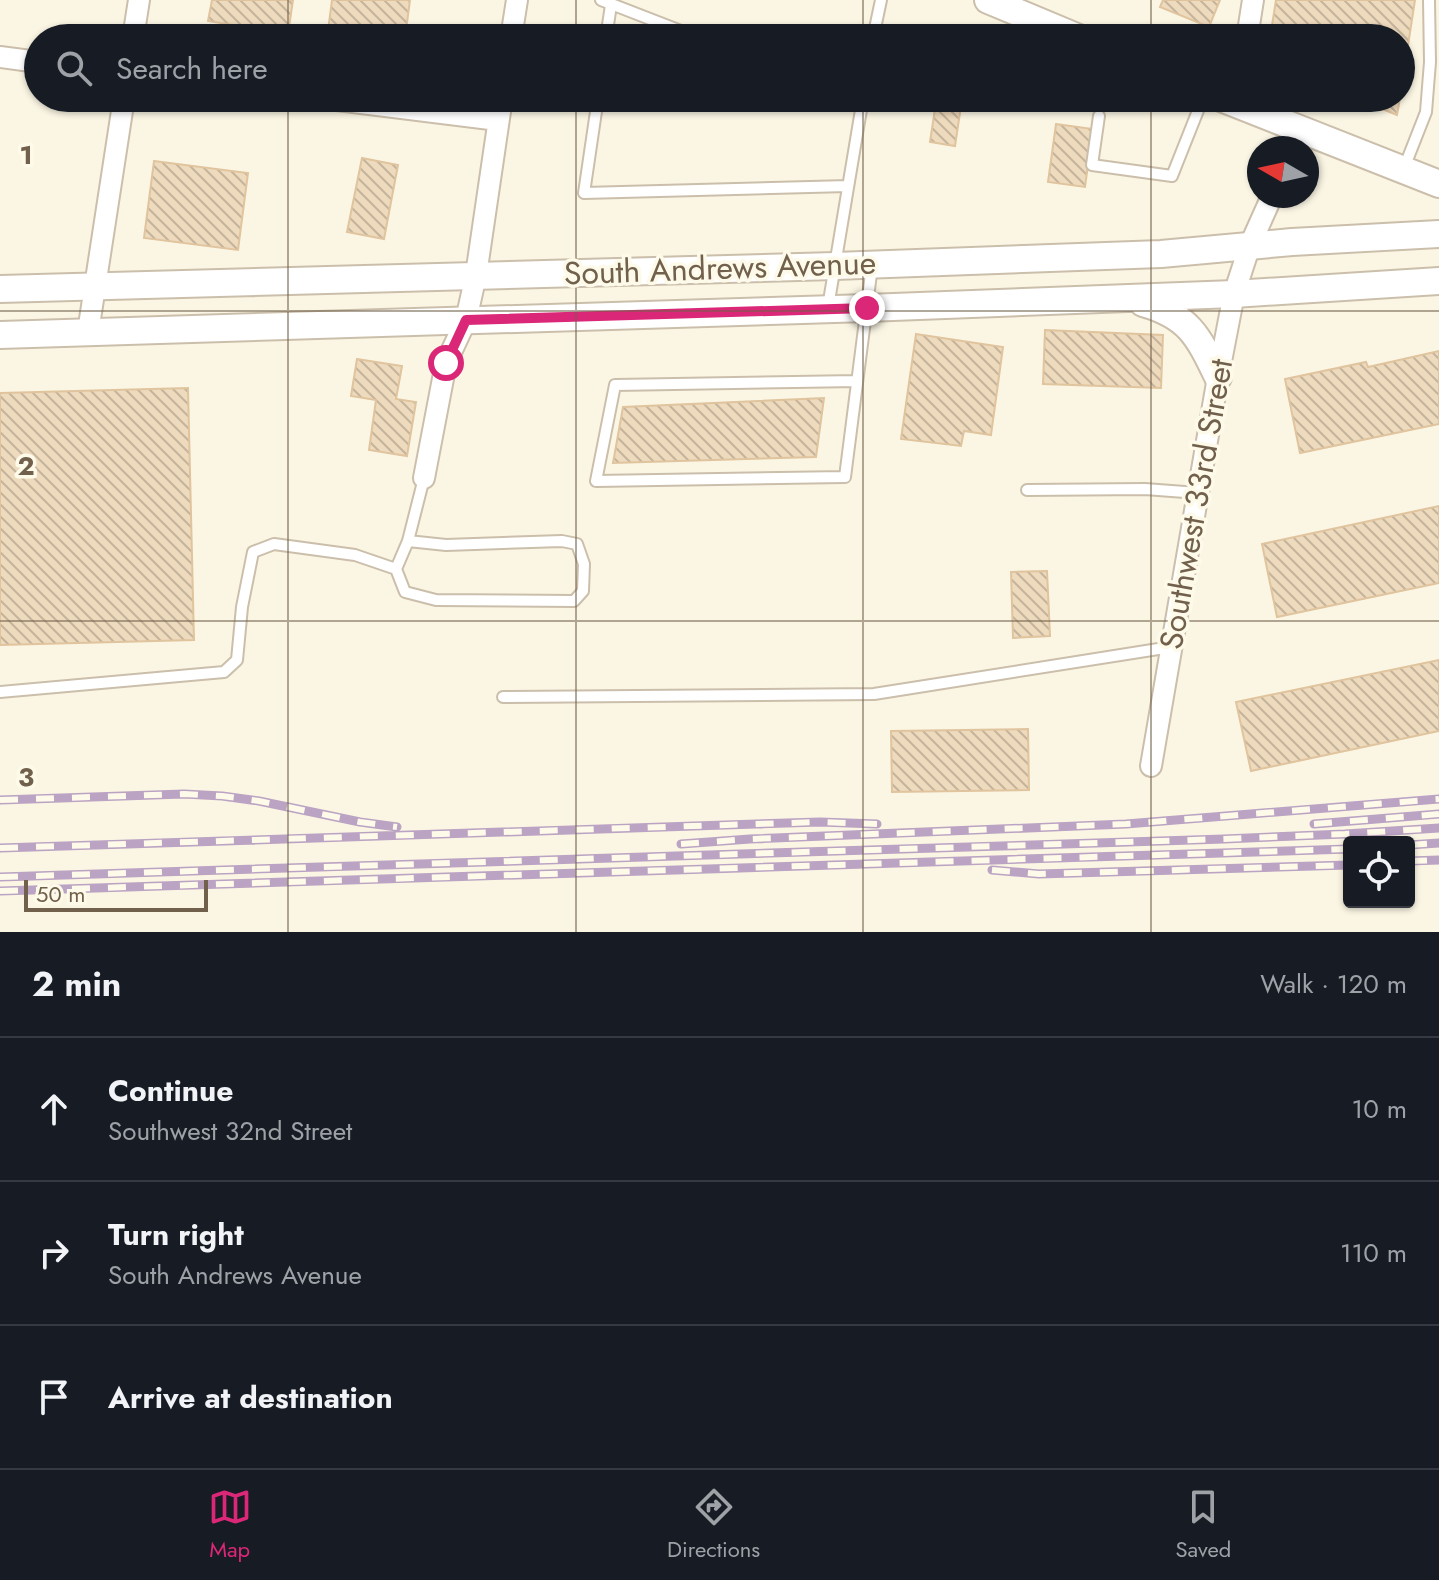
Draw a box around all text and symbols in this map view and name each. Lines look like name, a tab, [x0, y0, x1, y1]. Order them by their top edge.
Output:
search box	[24, 24, 1415, 112]
icon: search	[52, 46, 96, 90]
text: Search here	[116, 47, 268, 90]
text: 1	[19, 136, 33, 174]
north arrow	[1247, 136, 1319, 208]
street label: South Andrews Avenue	[563, 240, 877, 296]
route end	[849, 290, 885, 326]
route start	[428, 345, 464, 381]
street label: Southwest 33rd Street	[1148, 355, 1244, 653]
text: 2	[17, 447, 35, 485]
text: 3	[18, 758, 34, 796]
map controls	[1343, 836, 1415, 908]
button: locate	[1343, 836, 1415, 908]
scale bar	[24, 876, 208, 912]
text: 50 m	[36, 878, 85, 910]
text: 2 min	[32, 960, 121, 1009]
text: Walk · 120 m	[1260, 965, 1407, 1003]
text: Continue	[108, 1069, 234, 1112]
icon: ahead	[32, 1087, 76, 1131]
text: 10 m	[1352, 1090, 1407, 1128]
text: Southwest 32nd Street	[108, 1112, 352, 1150]
text: Turn right	[108, 1213, 244, 1256]
icon: right	[32, 1231, 76, 1275]
text: 110 m	[1340, 1234, 1407, 1272]
text: South Andrews Avenue	[108, 1256, 362, 1294]
icon: arrive	[32, 1375, 76, 1419]
text: Arrive at destination	[108, 1376, 393, 1419]
tab: Map	[208, 1485, 252, 1565]
tab: Directions	[667, 1485, 760, 1565]
tab: Saved	[1176, 1485, 1231, 1565]

